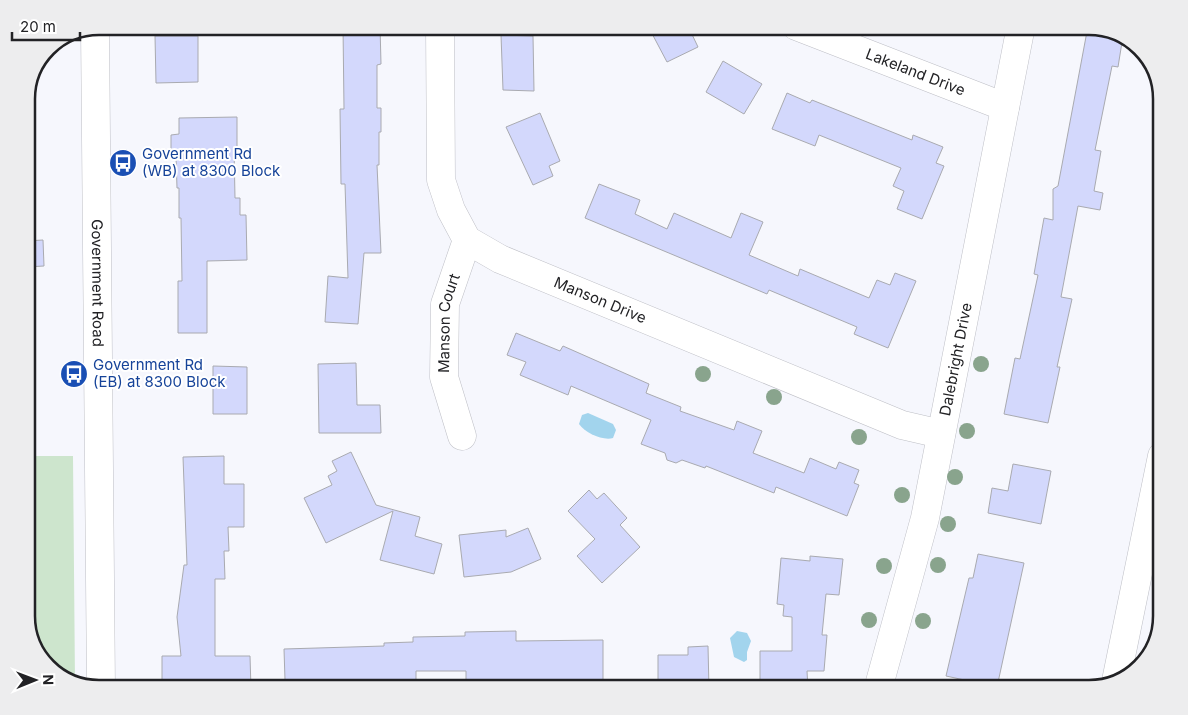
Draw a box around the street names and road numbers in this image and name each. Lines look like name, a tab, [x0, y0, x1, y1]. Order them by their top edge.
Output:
street label: Lakeland Drive	[863, 44, 968, 100]
street label: Government Road	[88, 219, 108, 347]
street label: Manson Court	[434, 271, 464, 373]
street label: Manson Drive	[551, 272, 649, 327]
street label: Dalebright Drive	[935, 301, 976, 417]

